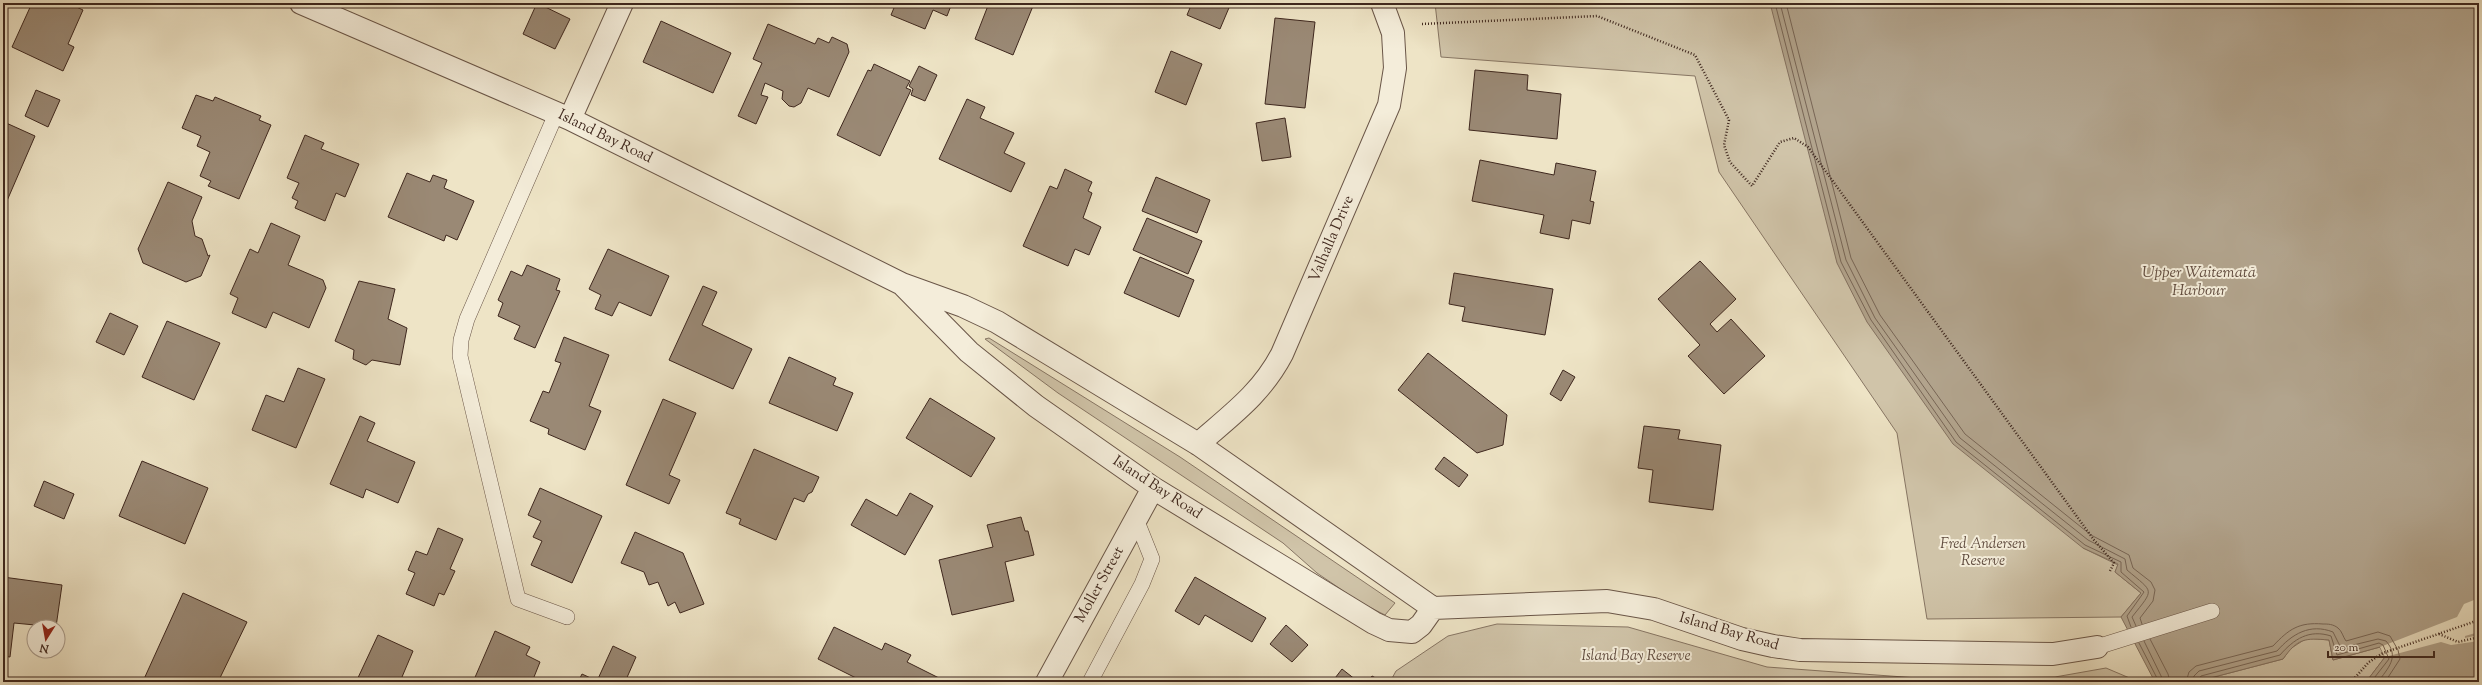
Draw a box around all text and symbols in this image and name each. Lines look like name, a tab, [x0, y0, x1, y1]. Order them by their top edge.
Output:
street label: Island Bay Road	[554, 105, 656, 169]
street label: Valhalla Drive	[1304, 192, 1360, 286]
water label: Upper Waitematā Harbour	[2142, 262, 2256, 303]
street label: Island Bay Road	[1108, 451, 1206, 525]
park label: Fred Andersen Reserve	[1940, 534, 2026, 572]
street label: Moller Street	[1070, 543, 1130, 627]
street label: Island Bay Road	[1677, 608, 1782, 656]
north arrow	[26, 619, 66, 659]
scale bar	[2328, 633, 2434, 659]
text: N	[38, 639, 51, 657]
text: 20 m	[2334, 639, 2359, 657]
park label: Island Bay Reserve	[1582, 646, 1690, 667]

